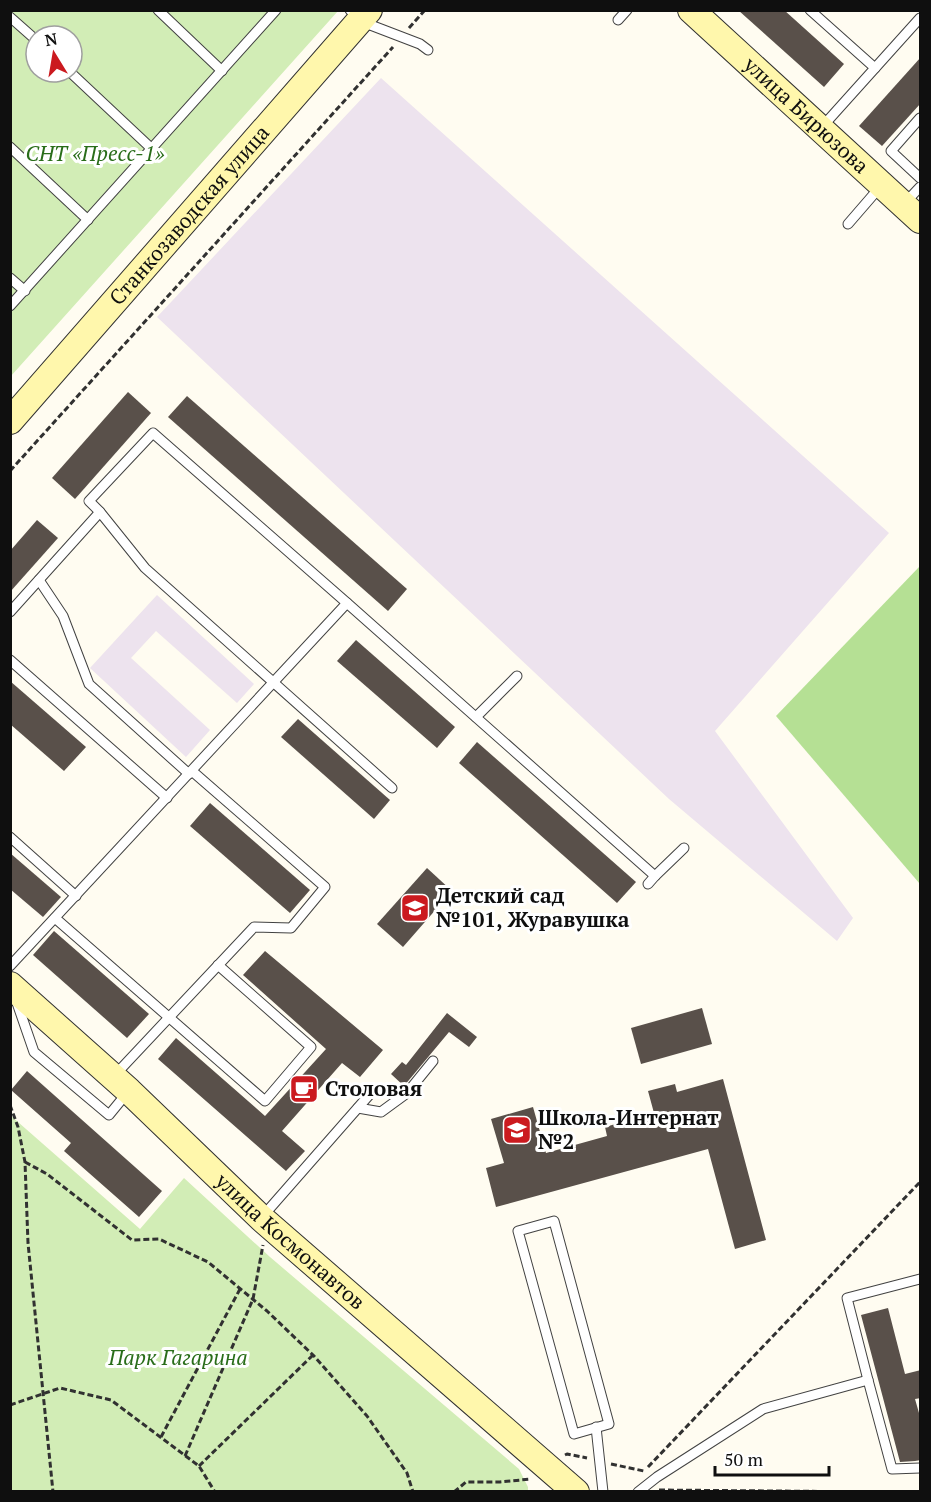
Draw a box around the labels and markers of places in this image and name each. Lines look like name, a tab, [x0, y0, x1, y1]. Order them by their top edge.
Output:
place label: Детский сад №101, Журавушка	[436, 881, 630, 933]
school or university icon: Детский сад №101, Журавушка	[399, 892, 431, 924]
cafe icon: Столовая	[288, 1073, 320, 1105]
place label: Столовая	[325, 1074, 422, 1102]
place label: Школа-Интернат №2	[538, 1103, 719, 1155]
school or university icon: Школа-Интернат №2	[501, 1114, 533, 1146]

